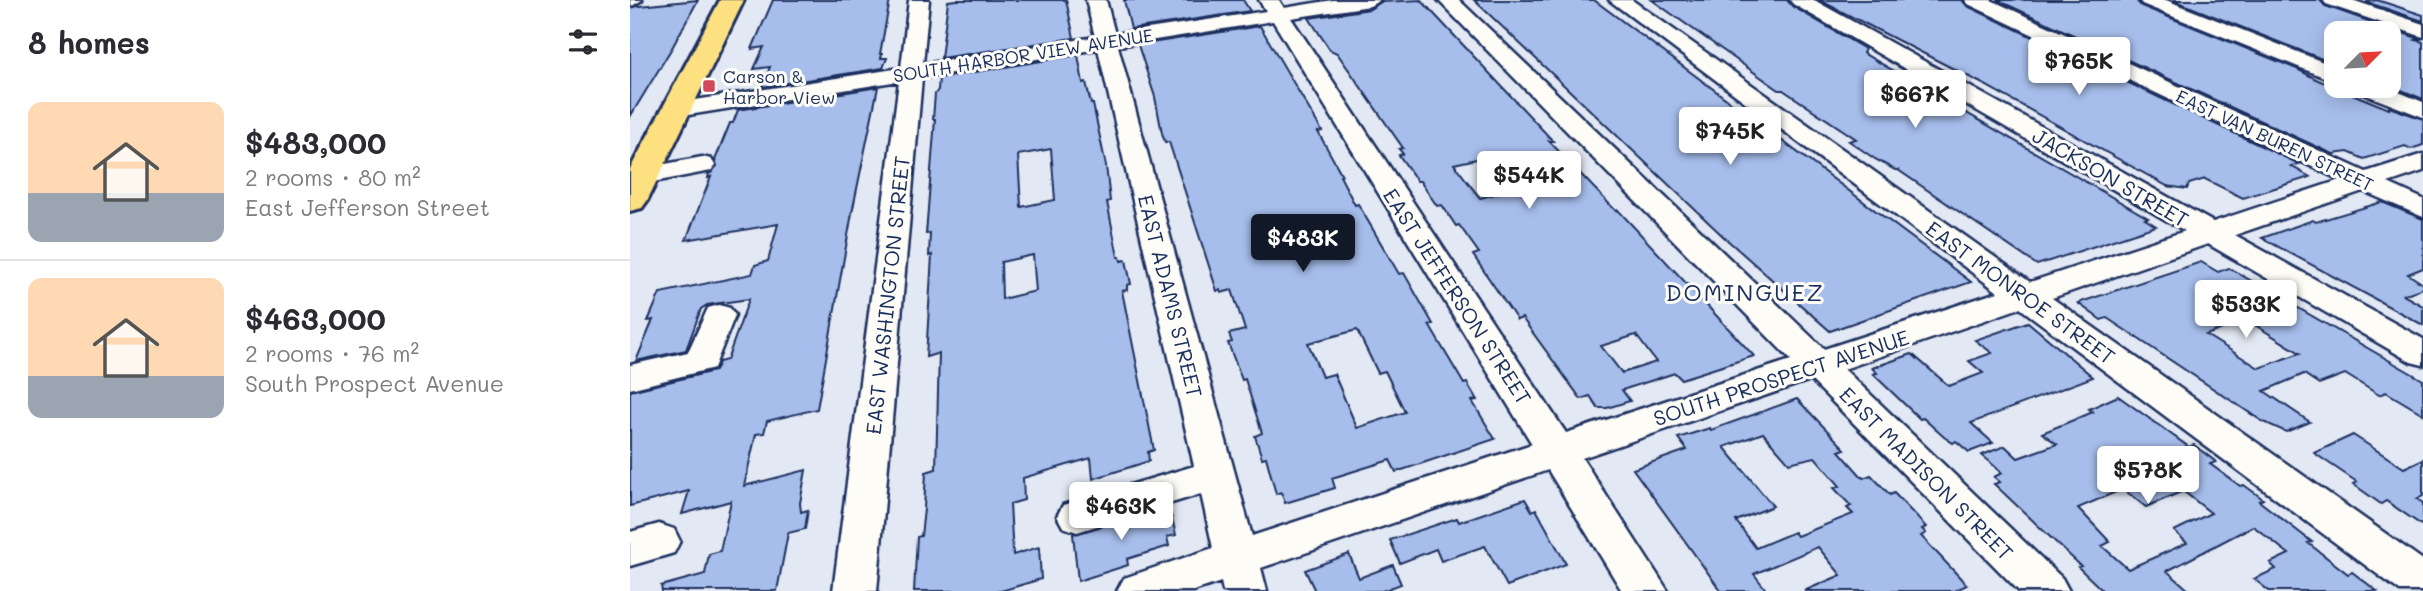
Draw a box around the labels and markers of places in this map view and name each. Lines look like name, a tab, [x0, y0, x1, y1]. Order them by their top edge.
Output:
pin: $765K	[2030, 38, 2128, 97]
place label: Carson & Harbor View	[723, 64, 835, 109]
pin: $667K	[1866, 71, 1964, 130]
marker: Carson & Harbor View	[701, 78, 717, 94]
pin: $745K	[1681, 108, 1779, 167]
pin: $544K	[1480, 152, 1578, 211]
pin: $483K	[1254, 215, 1352, 274]
pin: $533K	[2197, 280, 2295, 340]
pin: $578K	[2099, 447, 2197, 506]
pin: $463K	[1072, 482, 1170, 542]

